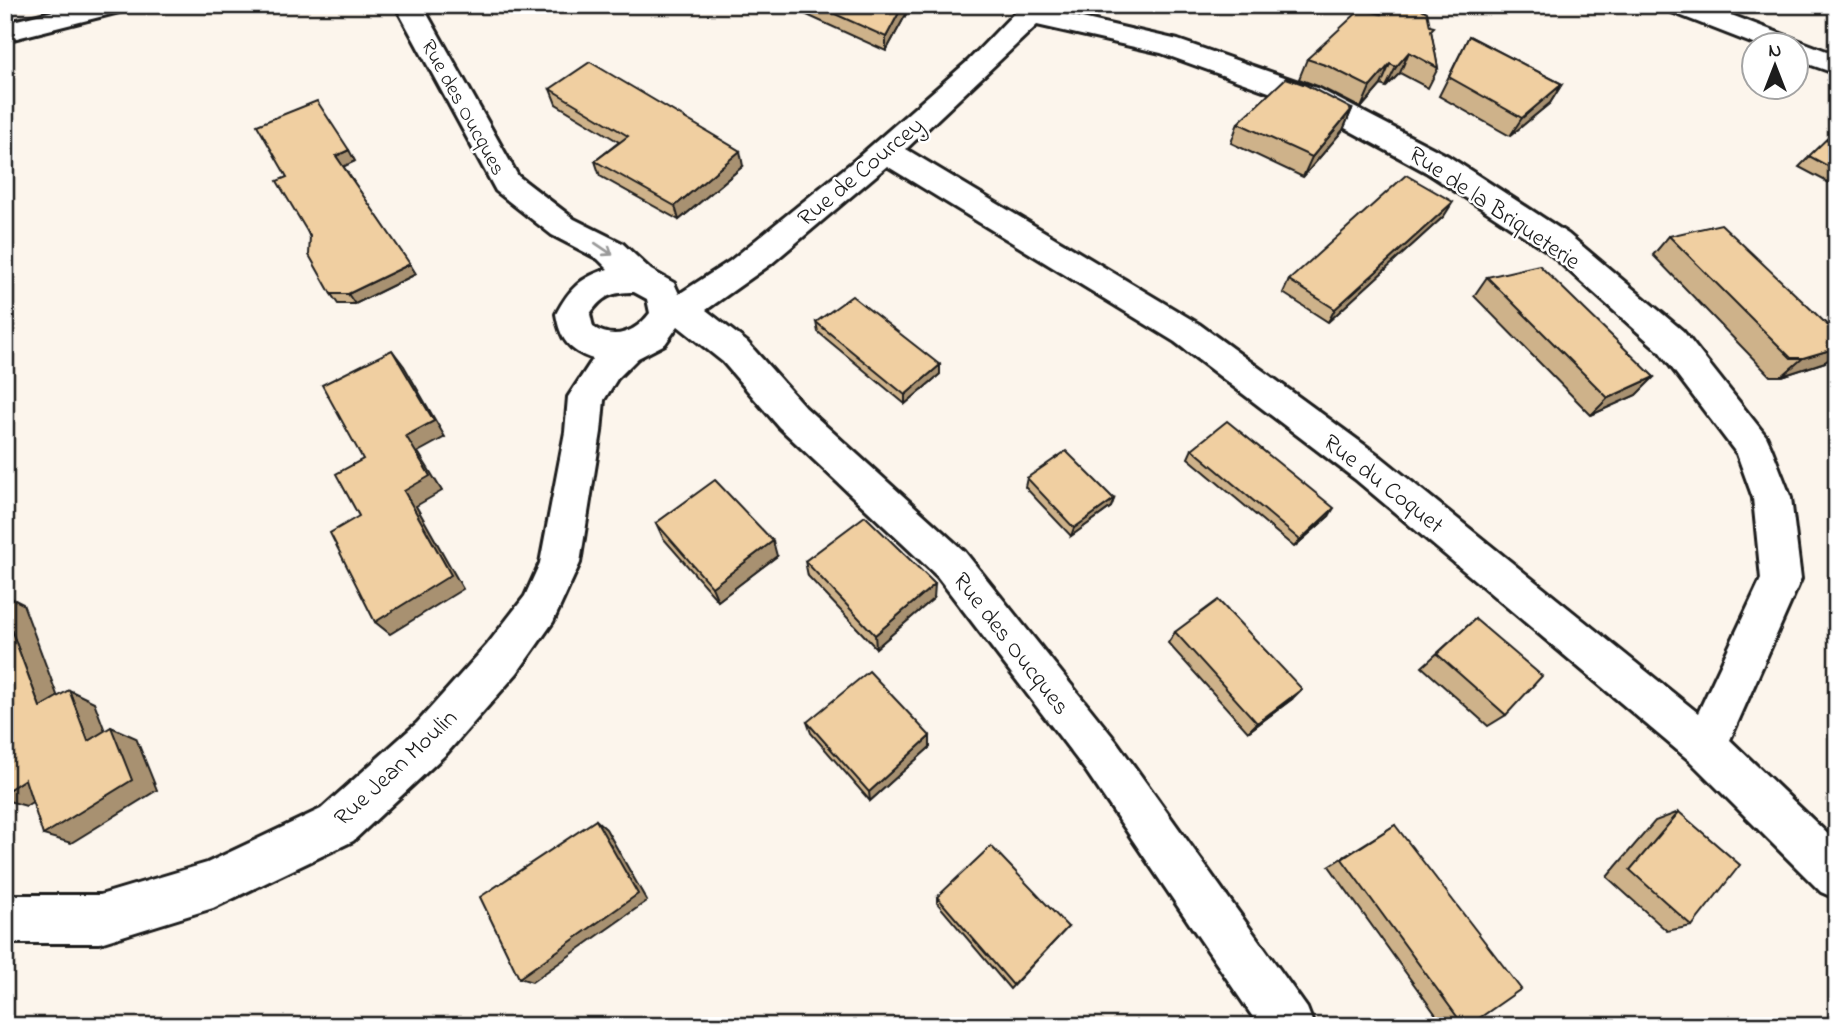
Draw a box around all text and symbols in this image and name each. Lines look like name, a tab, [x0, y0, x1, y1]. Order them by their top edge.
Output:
north arrow	[1741, 32, 1811, 102]
street label: Rue des Oucques	[412, 35, 512, 181]
text: N	[1769, 38, 1782, 65]
street label: Rue de Courcey	[791, 110, 933, 237]
street label: Rue de la Briqueterie	[1401, 138, 1587, 280]
one-way arrow	[594, 242, 613, 256]
street label: Rue du Coquet	[1315, 427, 1450, 543]
street label: Rue des Oucques	[943, 566, 1077, 723]
street label: Rue Jean Moulin	[327, 702, 466, 835]

